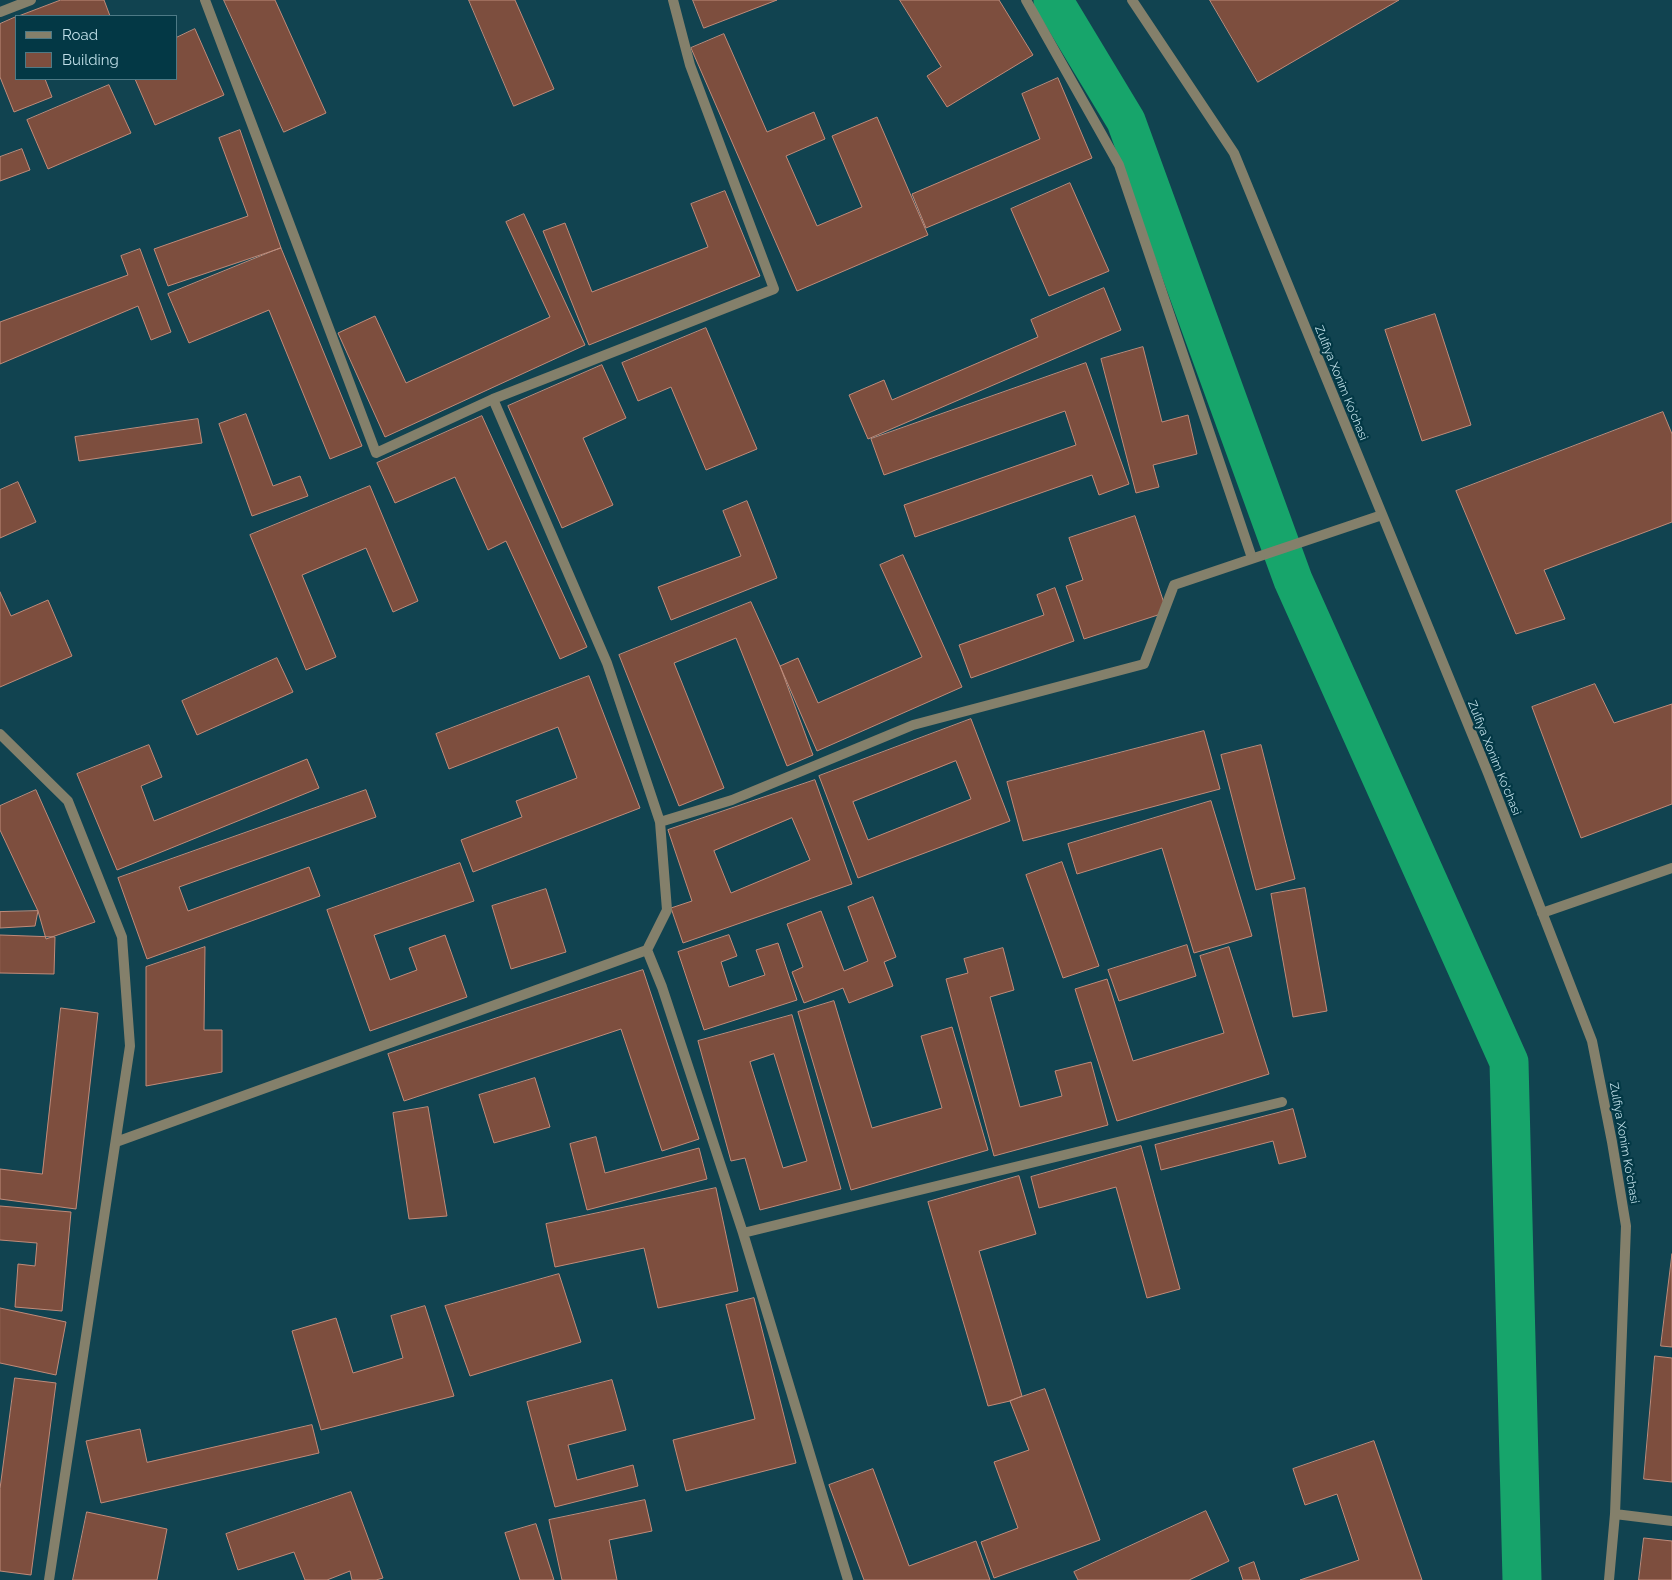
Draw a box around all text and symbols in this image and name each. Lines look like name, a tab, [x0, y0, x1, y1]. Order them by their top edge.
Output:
legend	[15, 15, 178, 80]
text: Road	[62, 26, 98, 44]
text: Building	[62, 51, 119, 69]
street label: Zulfiya Xonim Ko'chasi	[1311, 323, 1371, 443]
street label: Zulfiya Xonim Ko'chasi	[1464, 698, 1524, 818]
street label: Zulfiya Xonim Ko'chasi	[1606, 1081, 1642, 1205]

